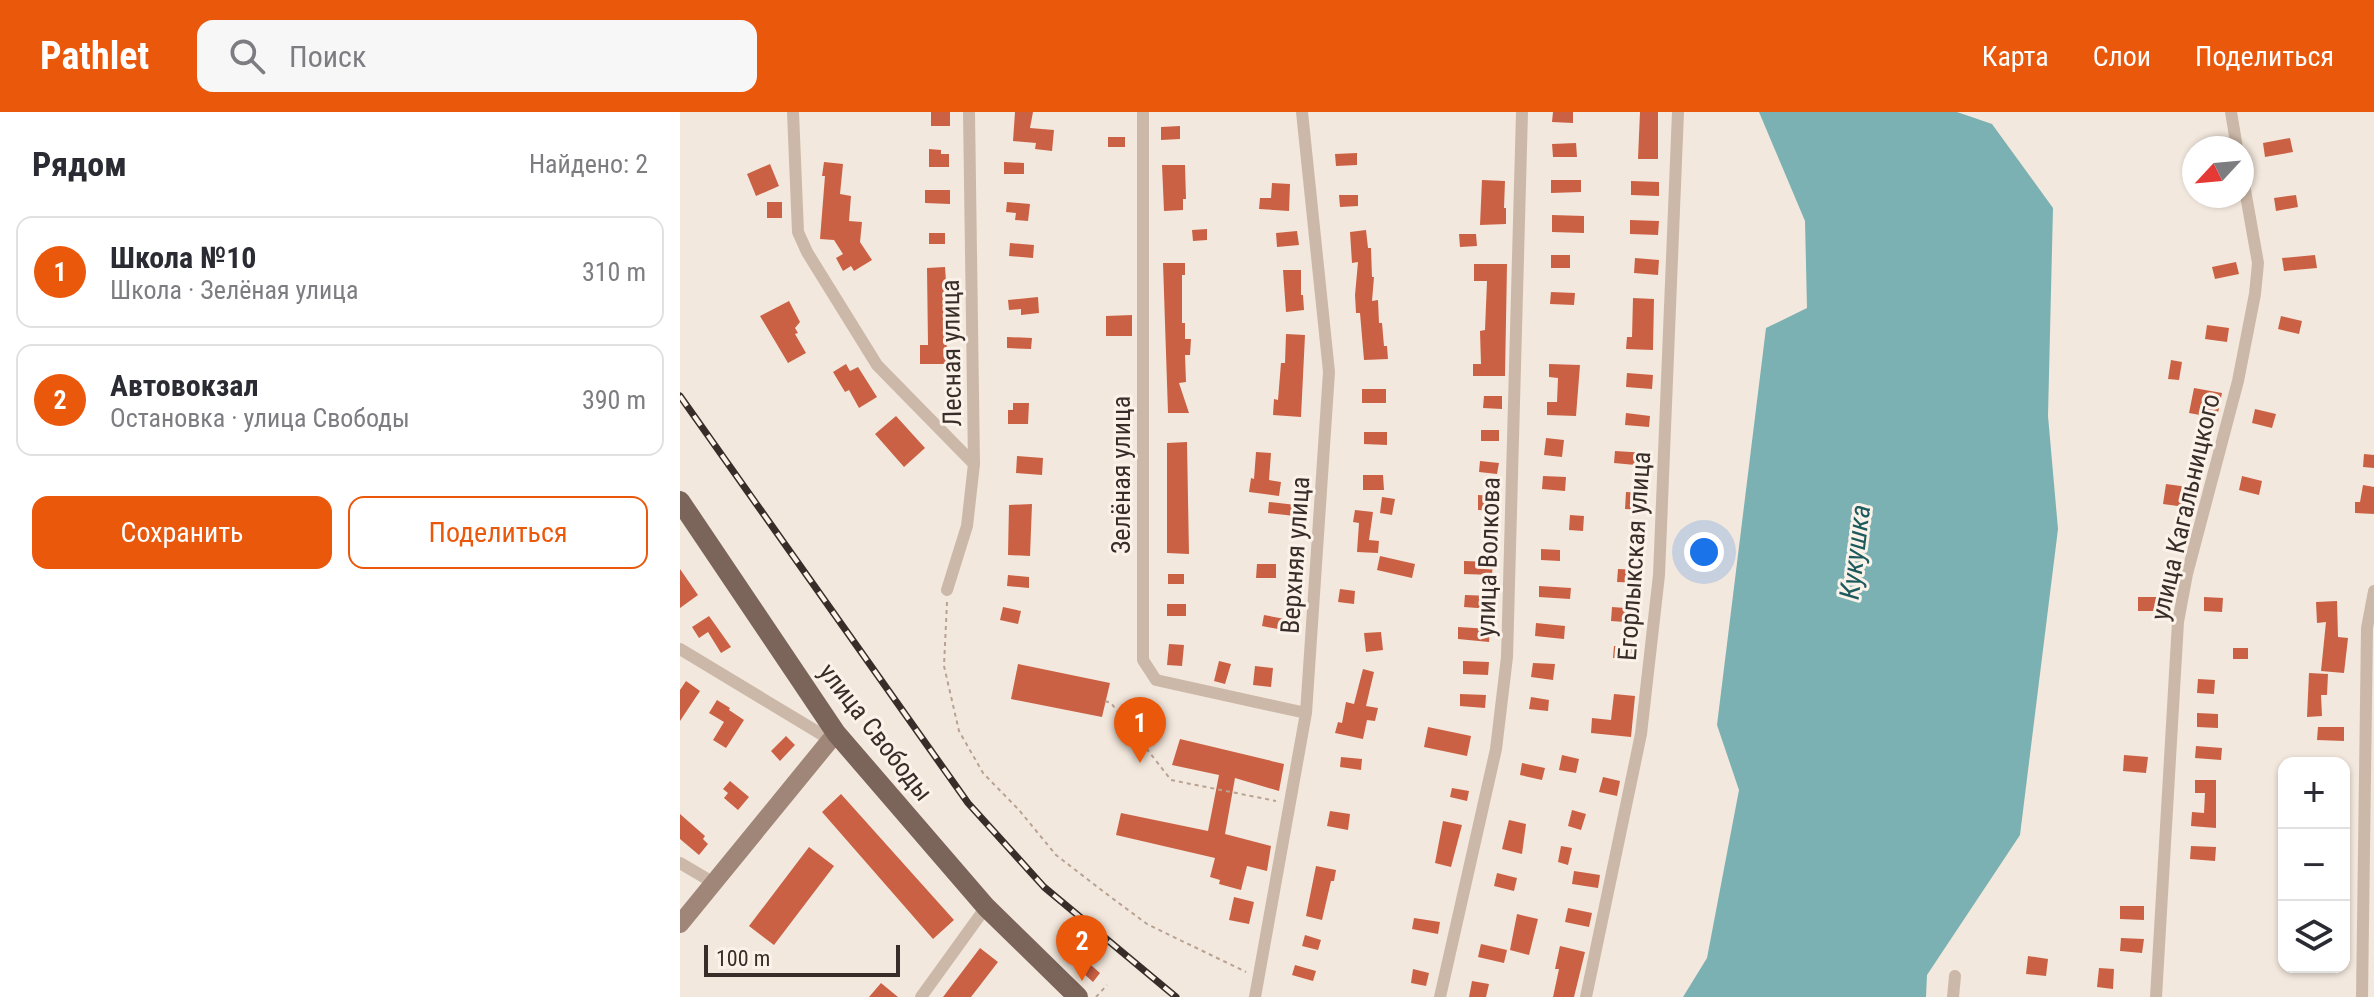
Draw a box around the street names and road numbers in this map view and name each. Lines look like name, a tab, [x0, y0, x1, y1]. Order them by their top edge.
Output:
street label: Лесная улица	[935, 279, 967, 427]
street label: улица Кагальницкого	[2144, 391, 2226, 623]
street label: Зелёная улица	[1106, 396, 1136, 554]
street label: Егорлыкская улица	[1612, 450, 1656, 662]
street label: Верхняя улица	[1275, 475, 1315, 635]
street label: улица Волкова	[1470, 477, 1506, 637]
street label: улица Свободы	[813, 657, 939, 807]

